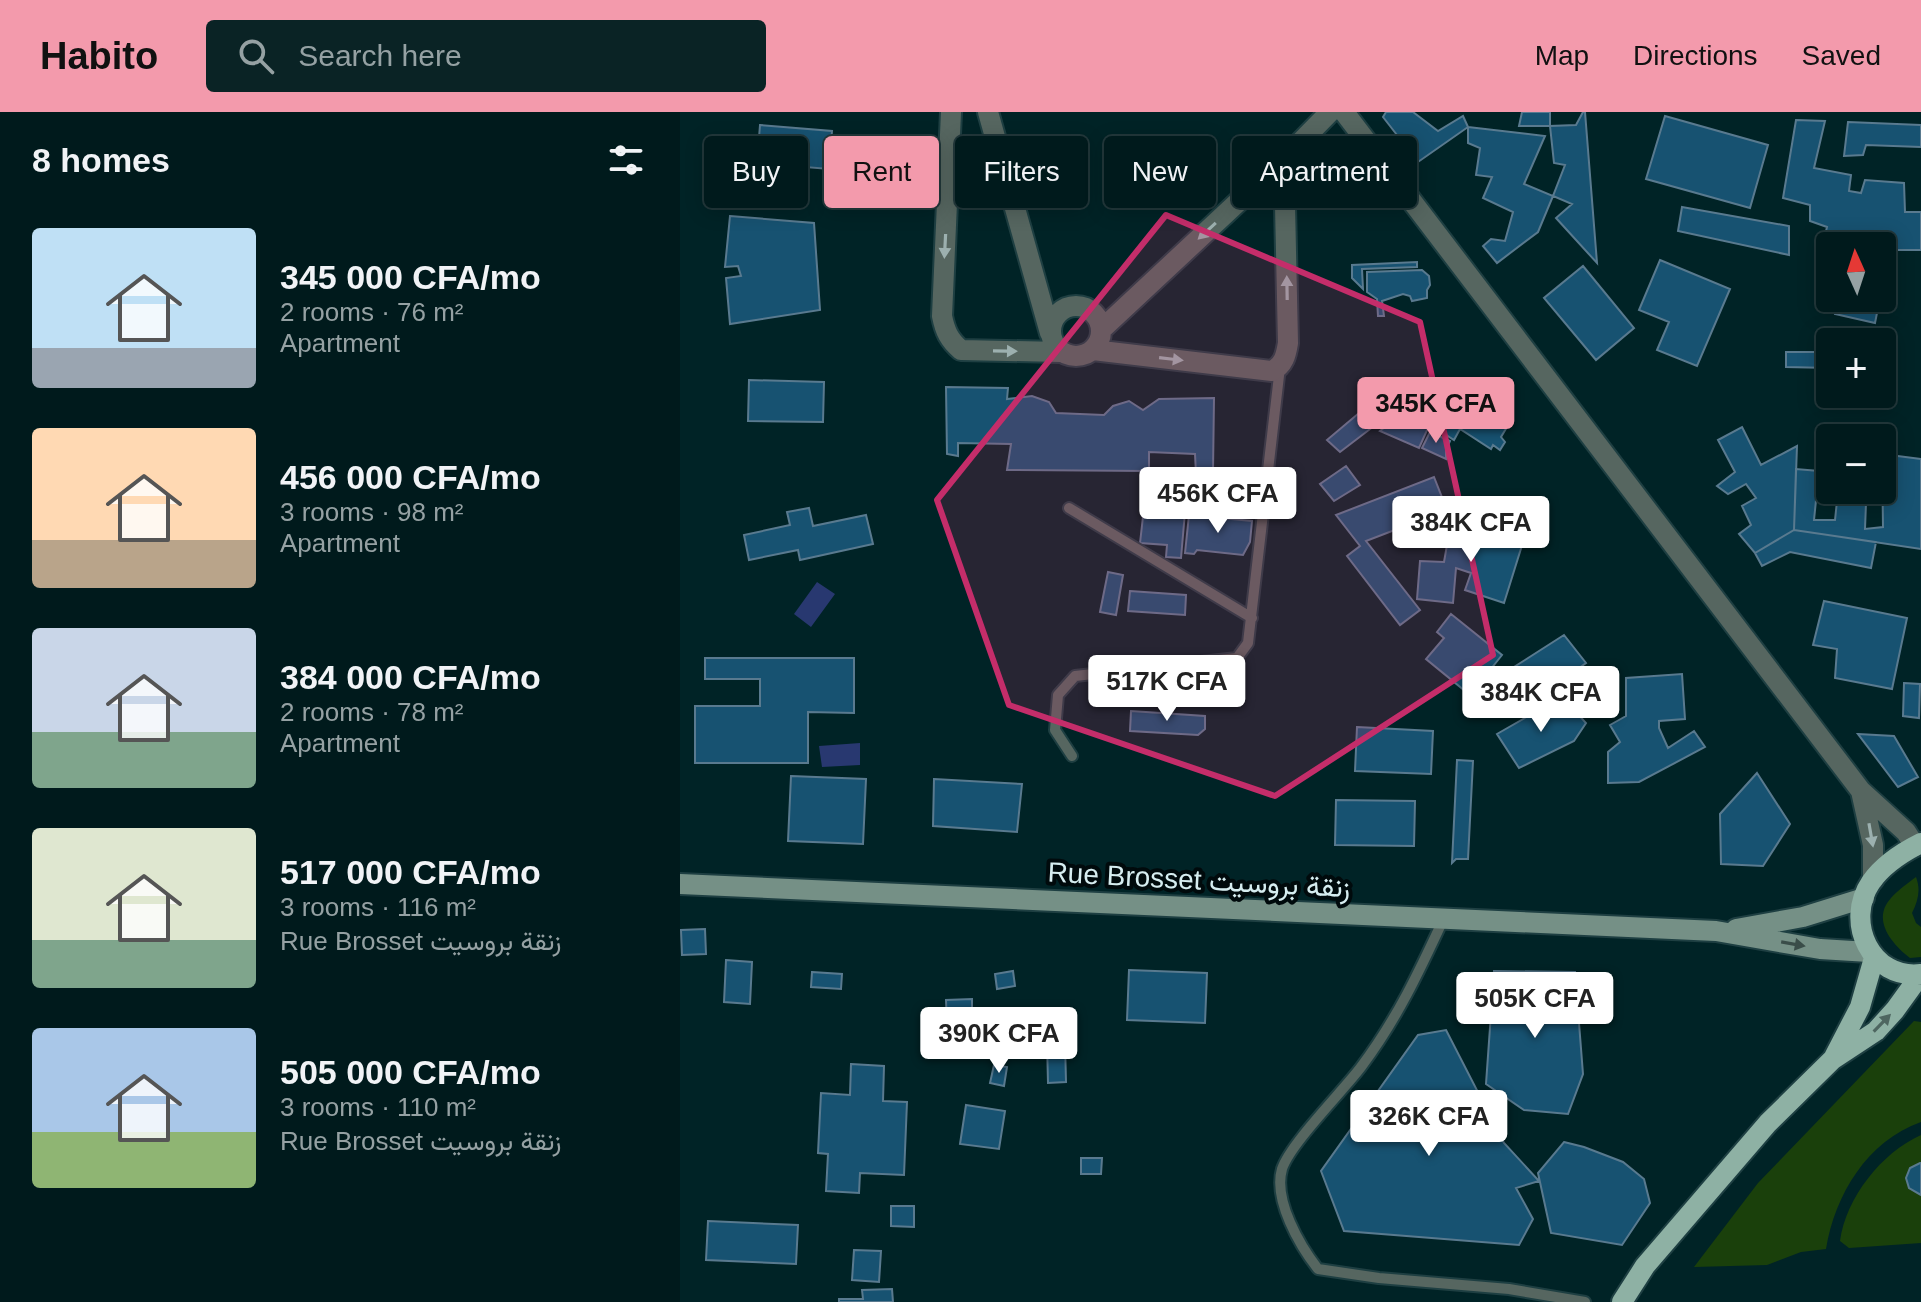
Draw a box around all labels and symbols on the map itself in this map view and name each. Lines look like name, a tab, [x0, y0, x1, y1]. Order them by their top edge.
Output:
one-way arrow	[1198, 222, 1217, 240]
north arrow	[1816, 232, 1896, 312]
one-way arrow	[938, 234, 951, 259]
one-way arrow	[1280, 275, 1293, 300]
one-way arrow	[993, 345, 1018, 358]
one-way arrow	[1159, 353, 1184, 366]
pin: 345K CFA	[1353, 377, 1519, 445]
pin: 456K CFA	[1135, 467, 1301, 535]
pin: 384K CFA	[1388, 496, 1554, 564]
pin: 517K CFA	[1084, 655, 1250, 723]
pin: 384K CFA	[1458, 666, 1624, 734]
one-way arrow	[1866, 823, 1878, 848]
street label: Rue Brosset زنقة بروسيت	[1047, 857, 1351, 905]
one-way arrow	[1780, 939, 1805, 951]
pin: 505K CFA	[1452, 972, 1618, 1040]
pin: 390K CFA	[916, 1007, 1082, 1075]
one-way arrow	[1873, 1014, 1891, 1033]
pin: 326K CFA	[1346, 1090, 1512, 1158]

